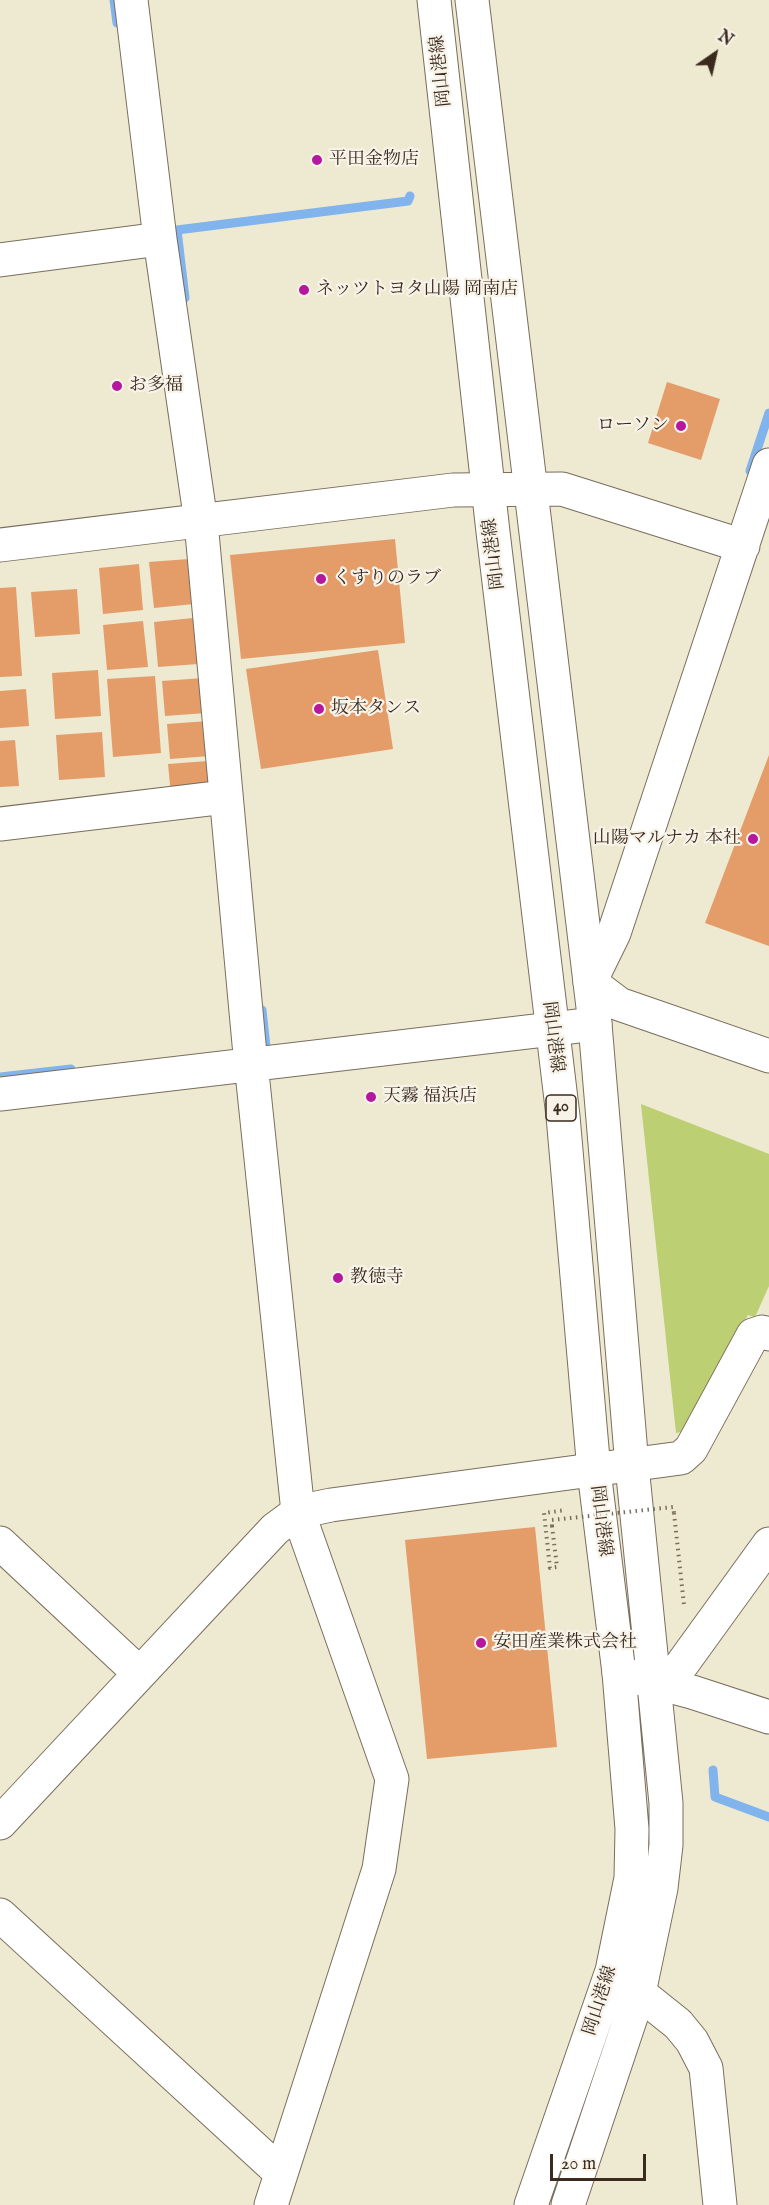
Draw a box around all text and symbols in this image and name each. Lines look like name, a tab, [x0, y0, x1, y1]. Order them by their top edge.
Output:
north arrow	[685, 24, 745, 84]
text: N	[714, 27, 736, 51]
street label: 岡山港線	[427, 34, 457, 108]
place label: 平田金物店	[329, 149, 419, 171]
marker: 平田金物店	[310, 153, 324, 167]
place label: ネッツトヨタ山陽 岡南店	[316, 279, 518, 301]
marker: ネッツトヨタ山陽 岡南店	[297, 283, 311, 297]
place label: お多福	[129, 375, 183, 397]
marker: お多福	[110, 379, 124, 393]
place label: ローソン	[597, 415, 669, 437]
marker: ローソン	[674, 419, 688, 433]
street label: 岡山港線	[480, 517, 510, 591]
place label: くすりのラブ	[333, 568, 441, 590]
marker: くすりのラブ	[314, 572, 328, 586]
place label: 坂本タンス	[331, 698, 421, 720]
marker: 坂本タンス	[312, 702, 326, 716]
place label: 山陽マルナカ 本社	[593, 828, 741, 850]
marker: 山陽マルナカ 本社	[746, 832, 760, 846]
street label: 岡山港線	[537, 1000, 567, 1074]
place label: 天霧 福浜店	[383, 1086, 477, 1108]
marker: 天霧 福浜店	[364, 1090, 378, 1104]
road number: 40	[546, 1095, 576, 1121]
place label: 教徳寺	[350, 1267, 404, 1289]
marker: 教徳寺	[331, 1271, 345, 1285]
street label: 岡山港線	[585, 1484, 615, 1558]
place label: 安田産業株式会社	[493, 1632, 637, 1654]
marker: 安田産業株式会社	[474, 1636, 488, 1650]
street label: 岡山港線	[580, 1963, 622, 2039]
scale bar	[553, 2142, 649, 2180]
text: 20 m	[561, 2153, 596, 2176]

